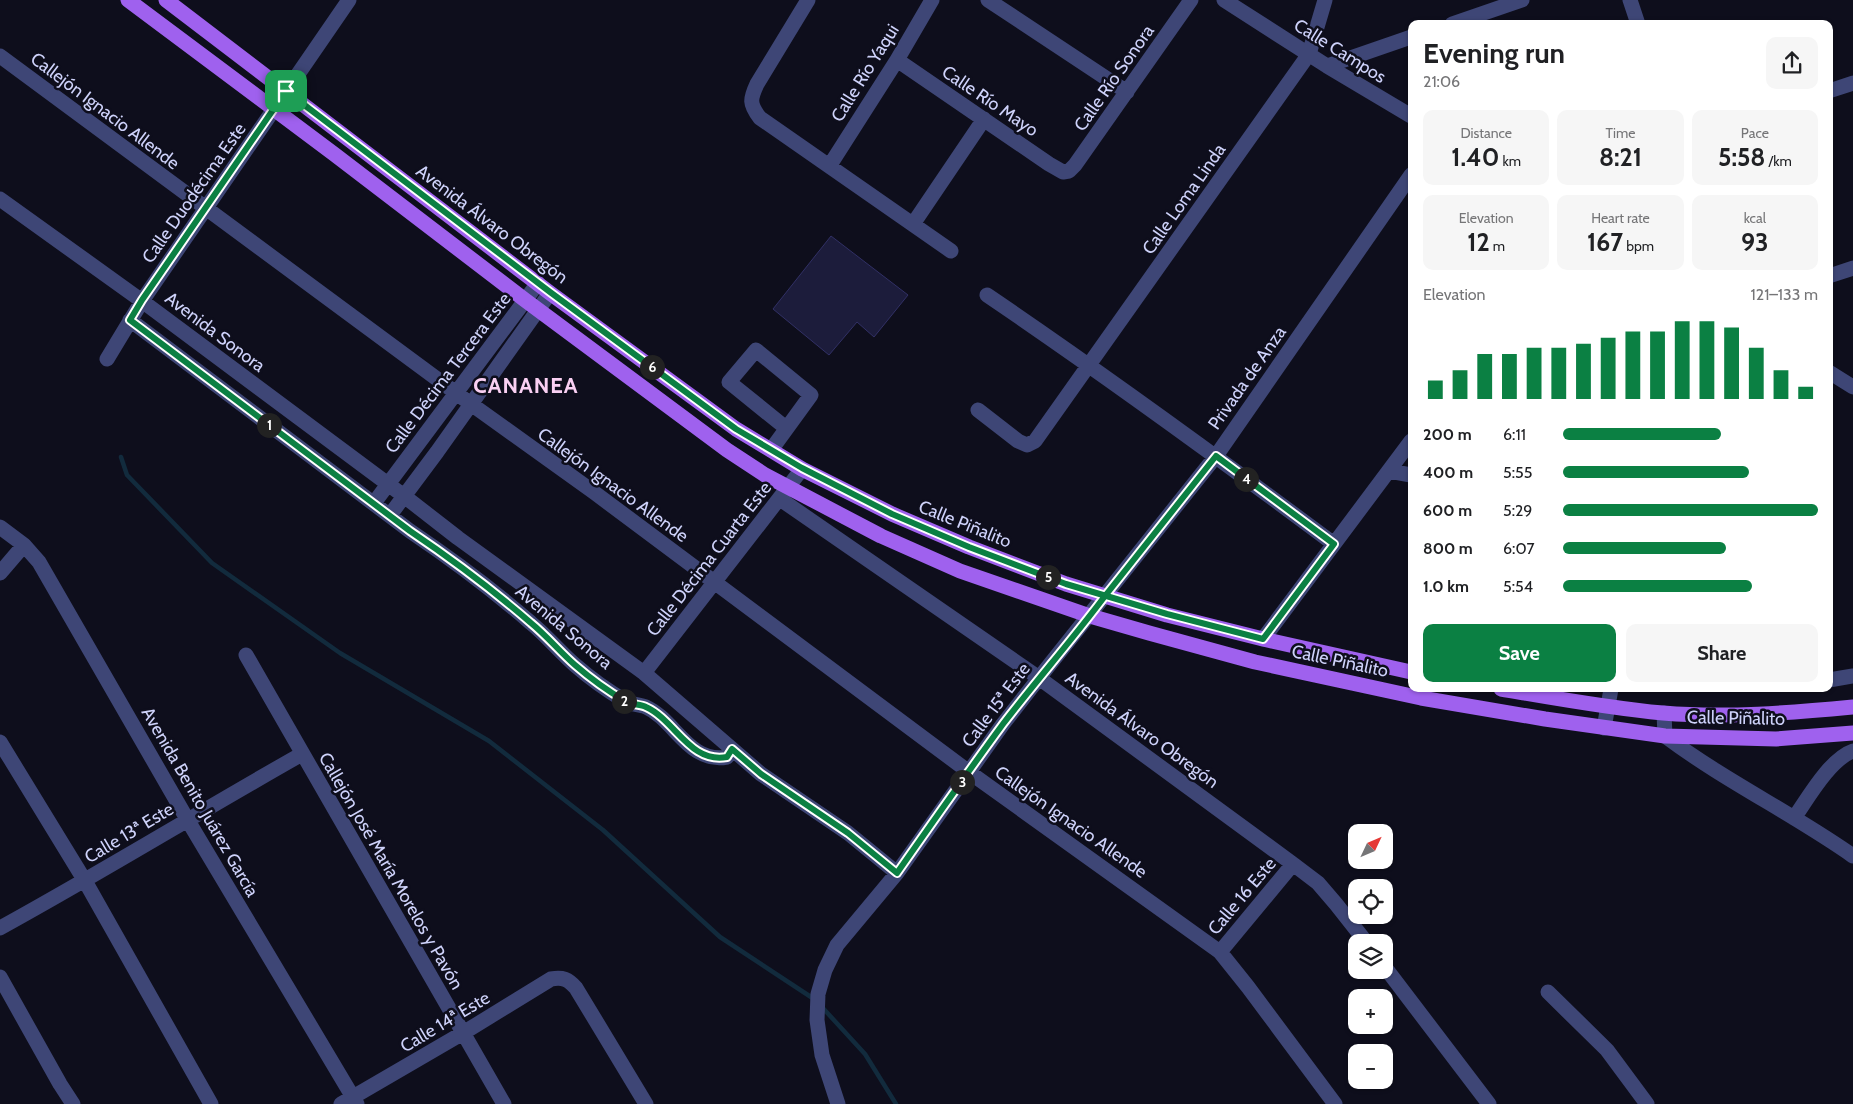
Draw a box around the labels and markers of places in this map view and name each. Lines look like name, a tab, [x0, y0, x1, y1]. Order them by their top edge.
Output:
pin	[265, 70, 307, 112]
pin: 6	[640, 354, 664, 380]
pin: 1	[256, 412, 282, 438]
pin: 4	[1234, 466, 1258, 492]
pin: 5	[1036, 564, 1060, 590]
pin: 2	[612, 688, 636, 714]
pin: 3	[950, 770, 974, 794]

